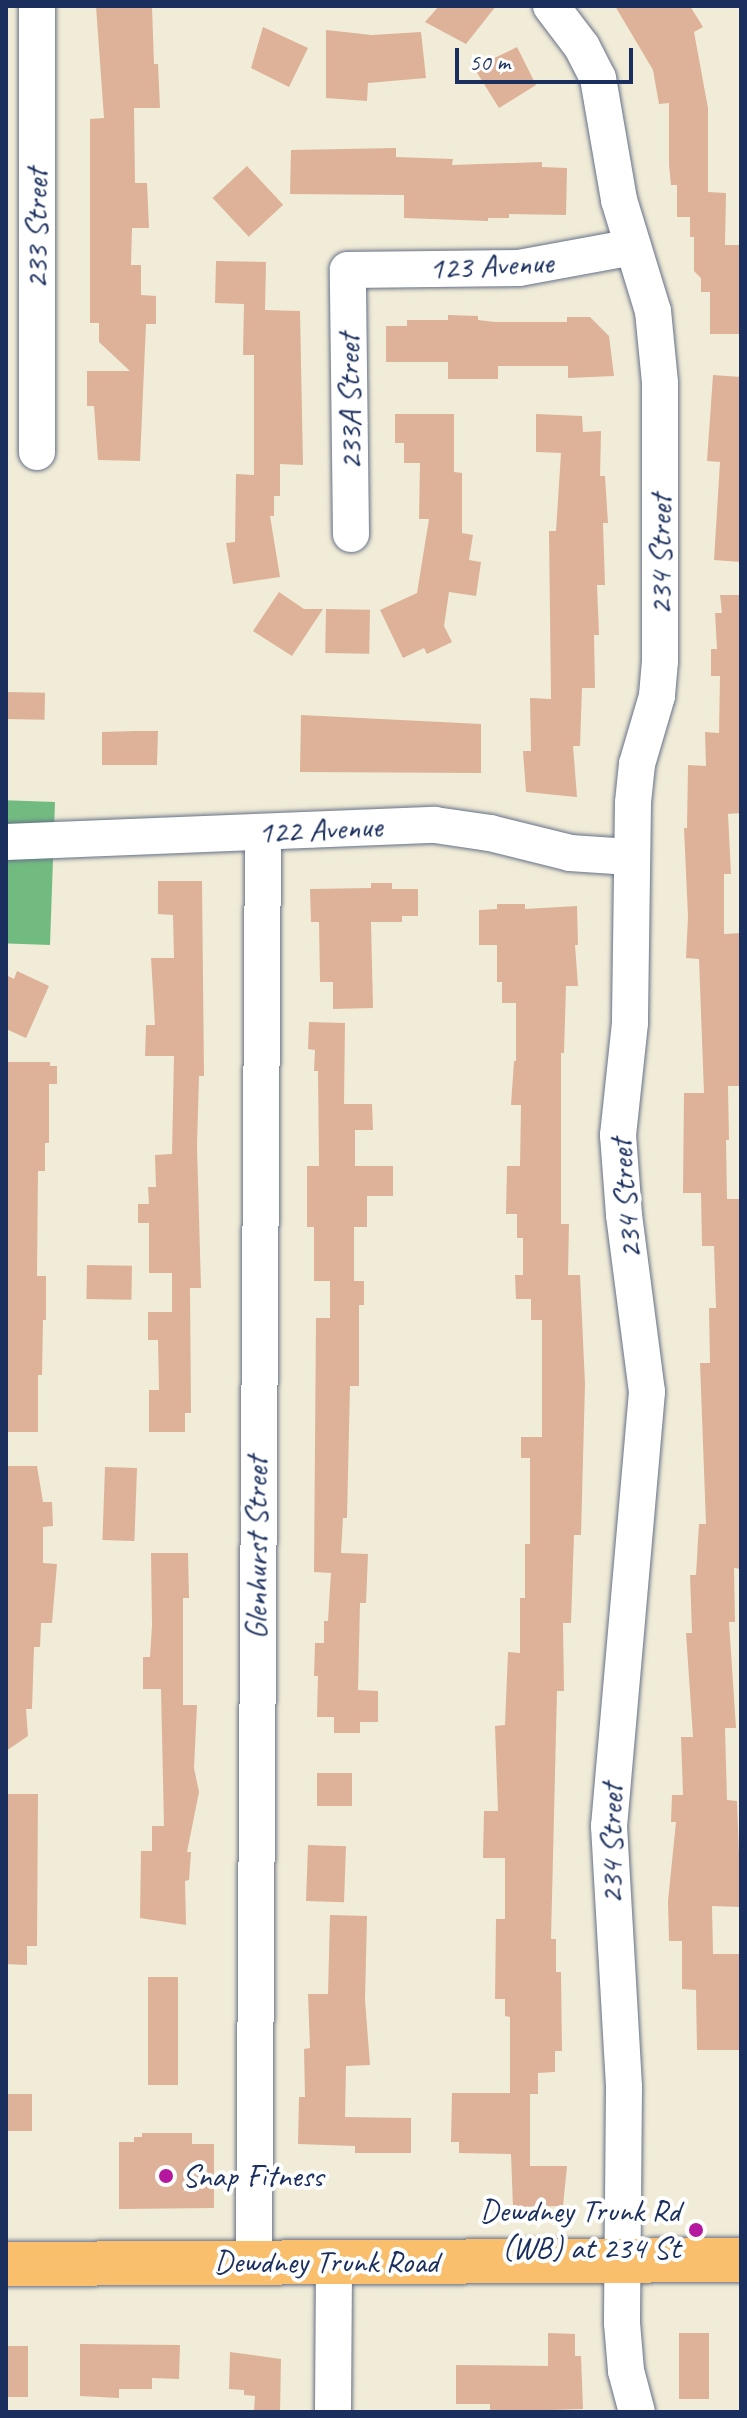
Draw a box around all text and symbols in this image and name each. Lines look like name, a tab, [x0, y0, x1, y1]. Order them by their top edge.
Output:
scale bar	[459, 32, 637, 82]
text: 50 m	[469, 47, 510, 77]
street label: 233 Street	[18, 169, 56, 289]
street label: 123 Avenue	[428, 244, 554, 288]
street label: 233A Street	[330, 333, 370, 471]
street label: 234 Street	[642, 495, 680, 615]
street label: 122 Avenue	[257, 808, 383, 852]
street label: 234 Street	[602, 1137, 650, 1261]
street label: Glenhurst Street	[238, 1457, 276, 1639]
street label: 234 Street	[593, 1784, 631, 1904]
place label: Snap Fitness	[182, 2157, 323, 2195]
marker: Snap Fitness	[157, 2167, 175, 2185]
place label: Dewdney Trunk Rd (WB) at 234 St	[479, 2193, 680, 2268]
marker: Dewdney Trunk Rd (WB) at 234 St	[687, 2221, 705, 2239]
street label: Dewdney Trunk Road	[214, 2243, 438, 2281]

